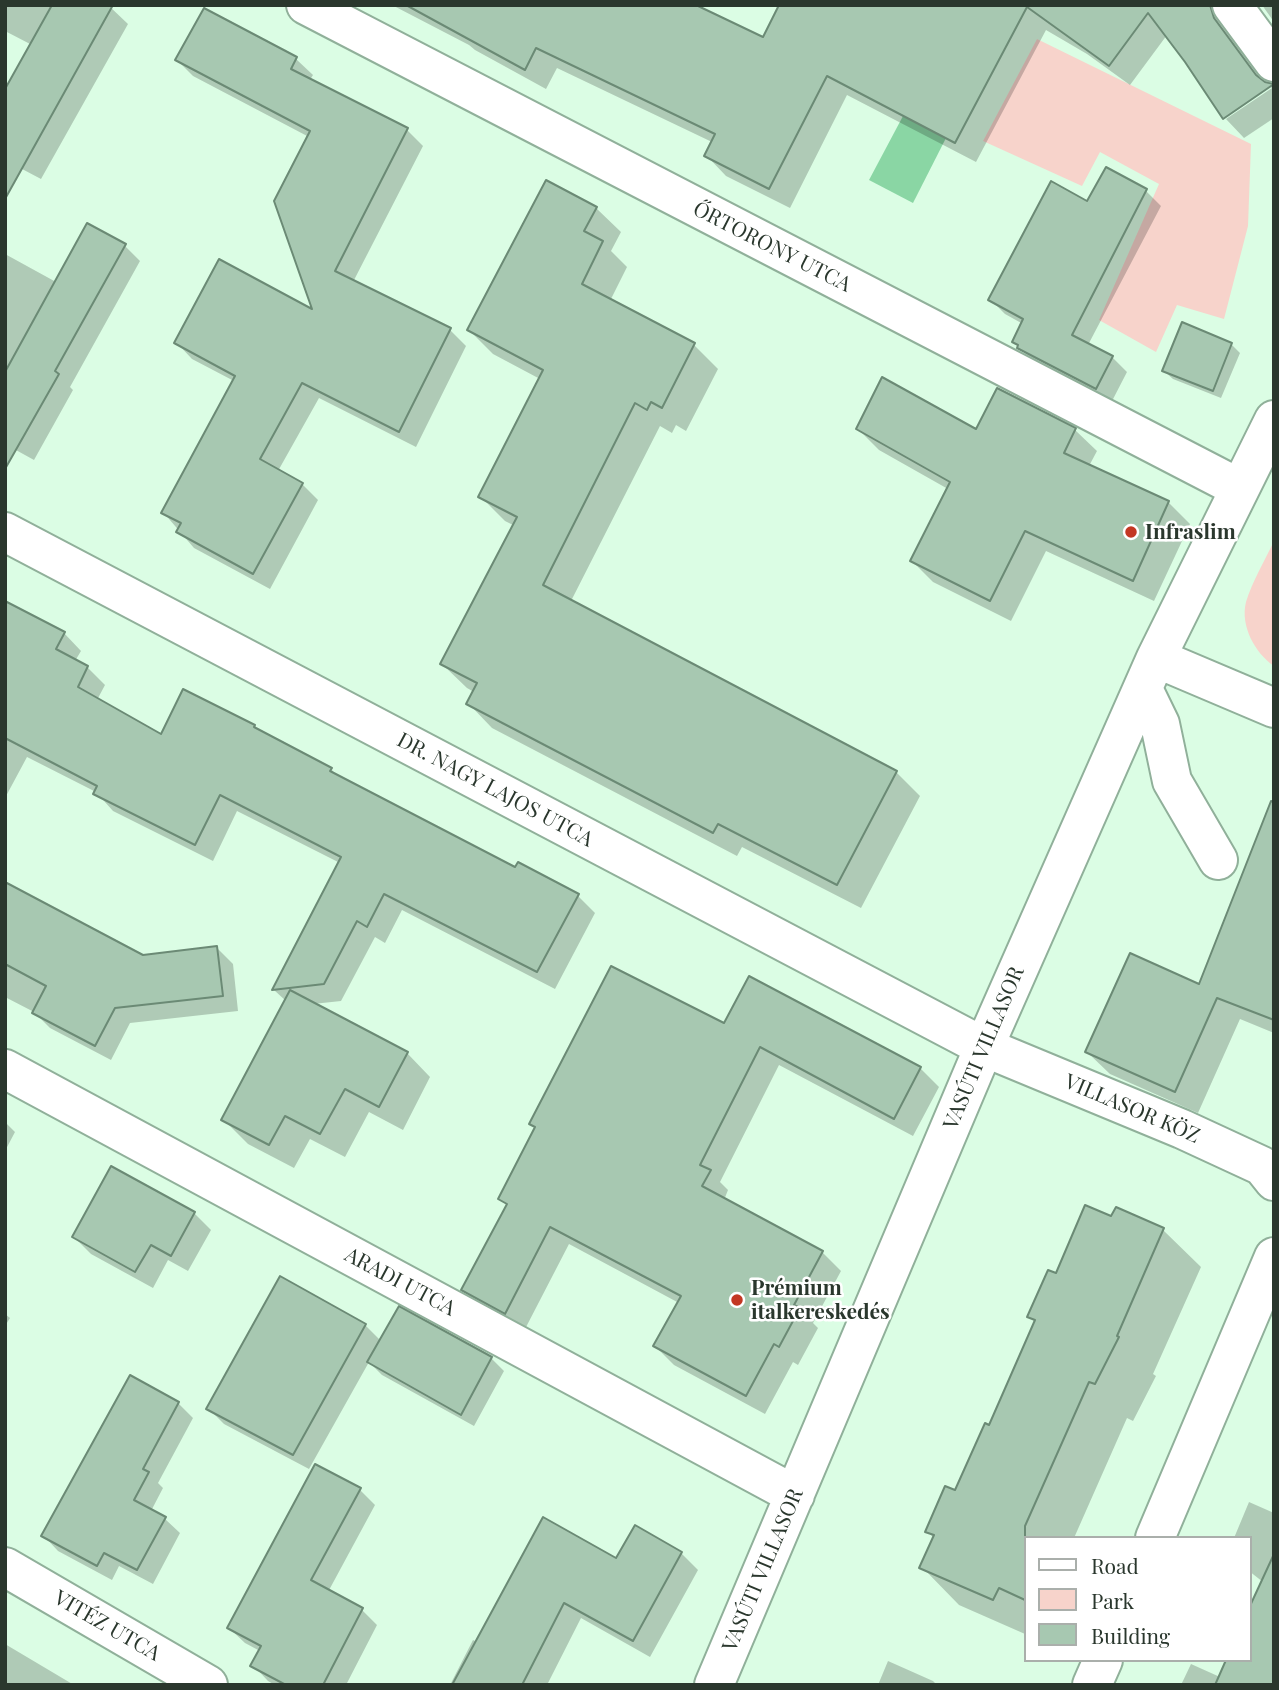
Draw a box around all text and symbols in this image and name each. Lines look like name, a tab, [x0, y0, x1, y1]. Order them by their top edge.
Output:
street label: ŐRTORONY UTCA	[689, 196, 855, 298]
place label: Infraslim	[1145, 519, 1236, 545]
marker: Infraslim	[1123, 524, 1139, 540]
street label: DR. NAGY LAJOS UTCA	[393, 728, 597, 852]
street label: VASÚTI VILLASOR	[938, 963, 1030, 1133]
street label: VILLASOR KÖZ	[1061, 1069, 1203, 1149]
street label: ARADI UTCA	[340, 1242, 460, 1322]
place label: Prémium italkereskedés	[751, 1275, 890, 1325]
marker: Prémium italkereskedés	[729, 1292, 745, 1308]
street label: VASÚTI VILLASOR	[717, 1485, 809, 1655]
legend	[1024, 1536, 1251, 1662]
text: Road	[1091, 1551, 1139, 1579]
street label: VITÉZ UTCA	[49, 1585, 165, 1667]
text: Park	[1091, 1586, 1134, 1614]
text: Building	[1091, 1621, 1170, 1649]

